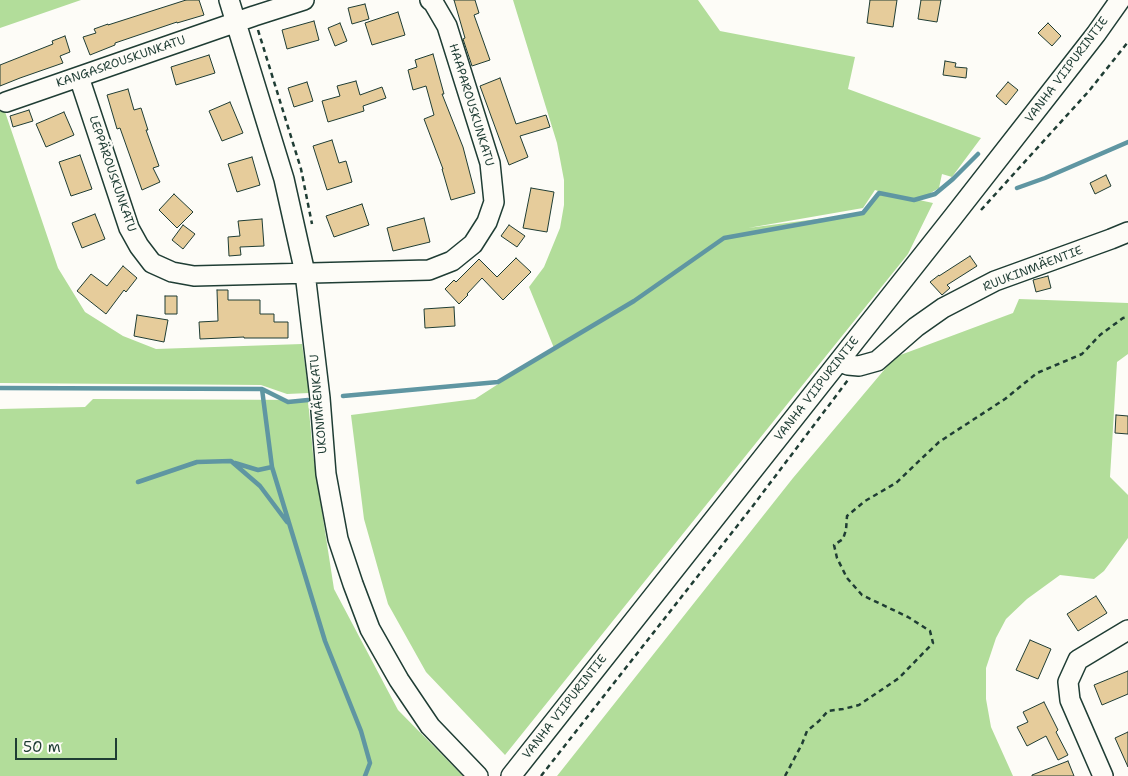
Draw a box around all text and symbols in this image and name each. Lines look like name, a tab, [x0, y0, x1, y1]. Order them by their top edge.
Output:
street label: VANHA VIIPURINTIE	[1023, 14, 1111, 126]
street label: KANGASROUSKUNKATU	[54, 33, 188, 91]
street label: HAAPAROUSKUNKATU	[445, 42, 497, 168]
street label: LEPPÄROUSKUNKATU	[85, 114, 139, 234]
street label: RUUKINMÄENTIE	[981, 243, 1085, 295]
street label: VANHA VIIPURINTIE	[772, 334, 862, 444]
street label: UKONMÄENKATU	[307, 354, 331, 454]
street label: VANHA VIIPURINTIE	[520, 652, 610, 762]
scale bar	[18, 728, 120, 760]
text: 50 m	[23, 737, 61, 757]

